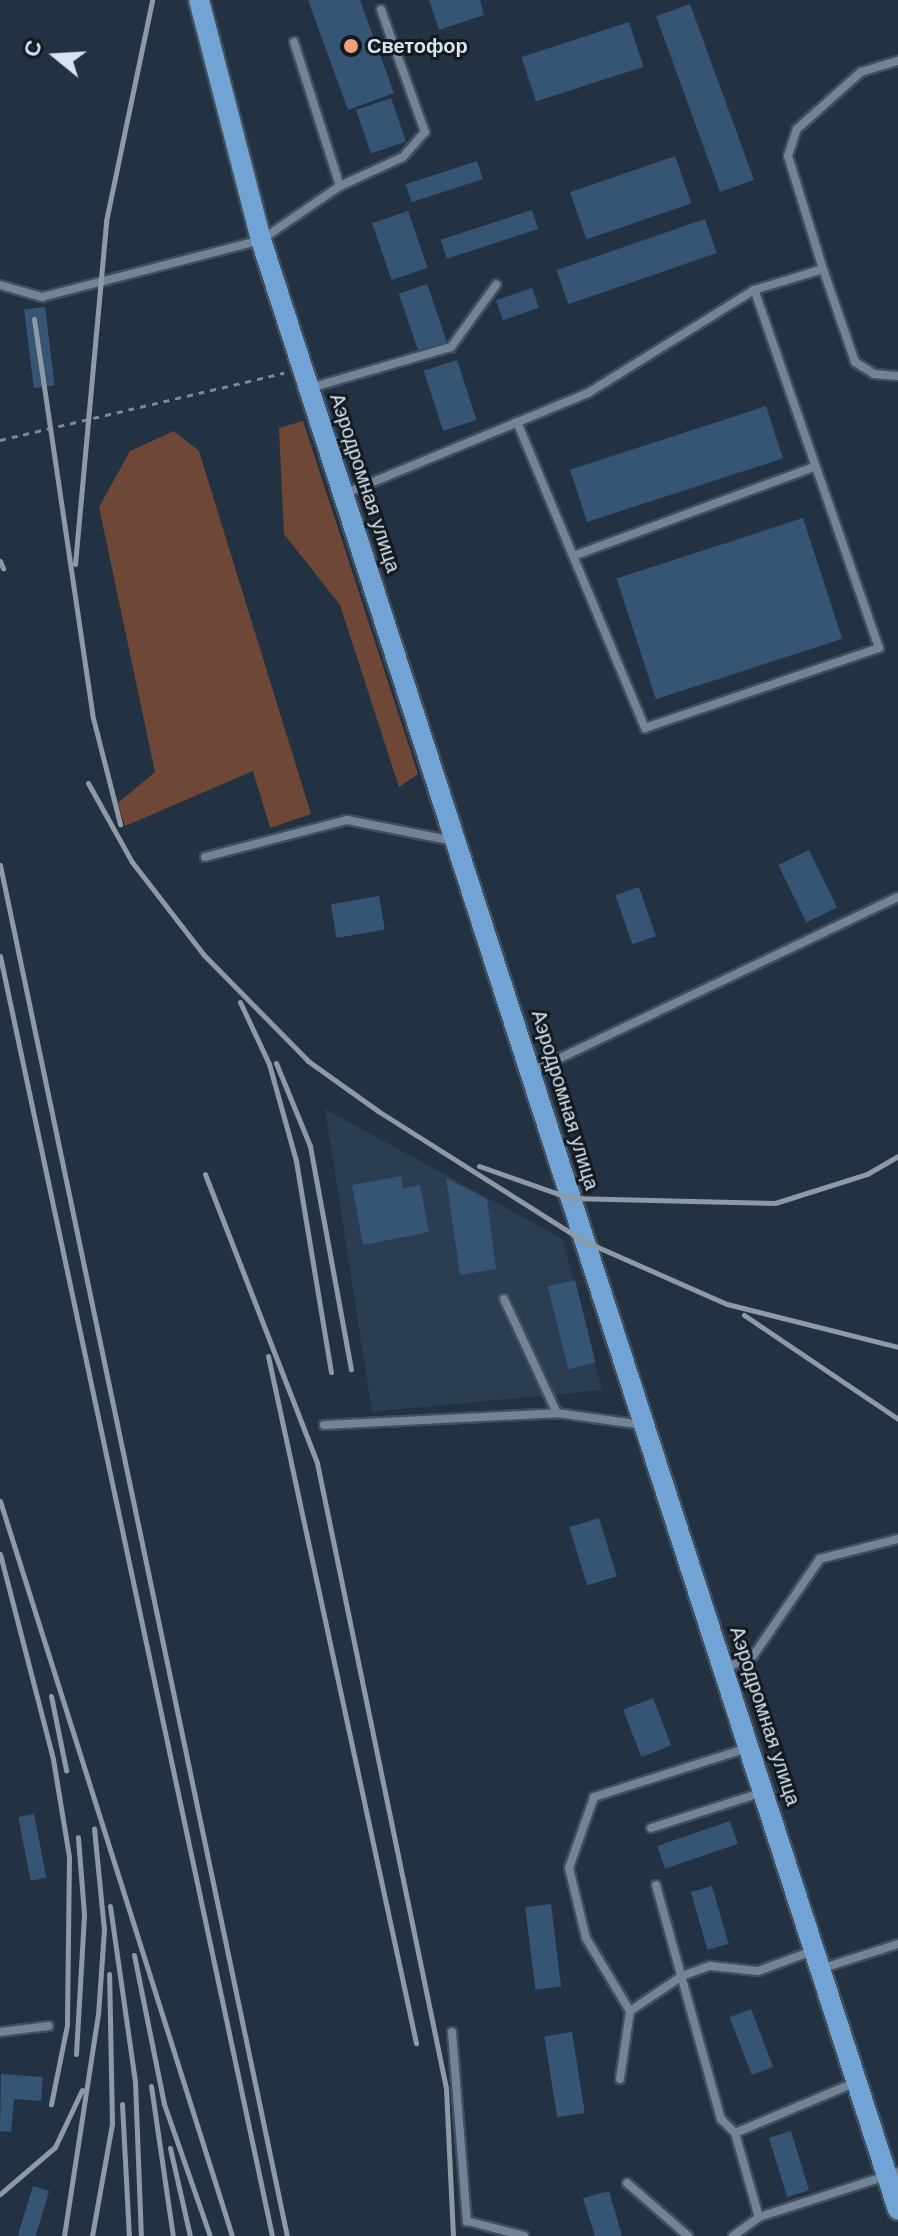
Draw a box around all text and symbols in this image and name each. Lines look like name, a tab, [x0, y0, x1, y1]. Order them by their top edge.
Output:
north arrow	[16, 16, 96, 96]
place label: Светофор	[367, 34, 468, 58]
text: С	[18, 37, 47, 60]
marker: Светофор	[342, 37, 360, 55]
street label: Аэродромная улица	[325, 390, 405, 576]
street label: Аэродромная улица	[526, 1007, 604, 1193]
street label: Аэродромная улица	[725, 1623, 805, 1809]

